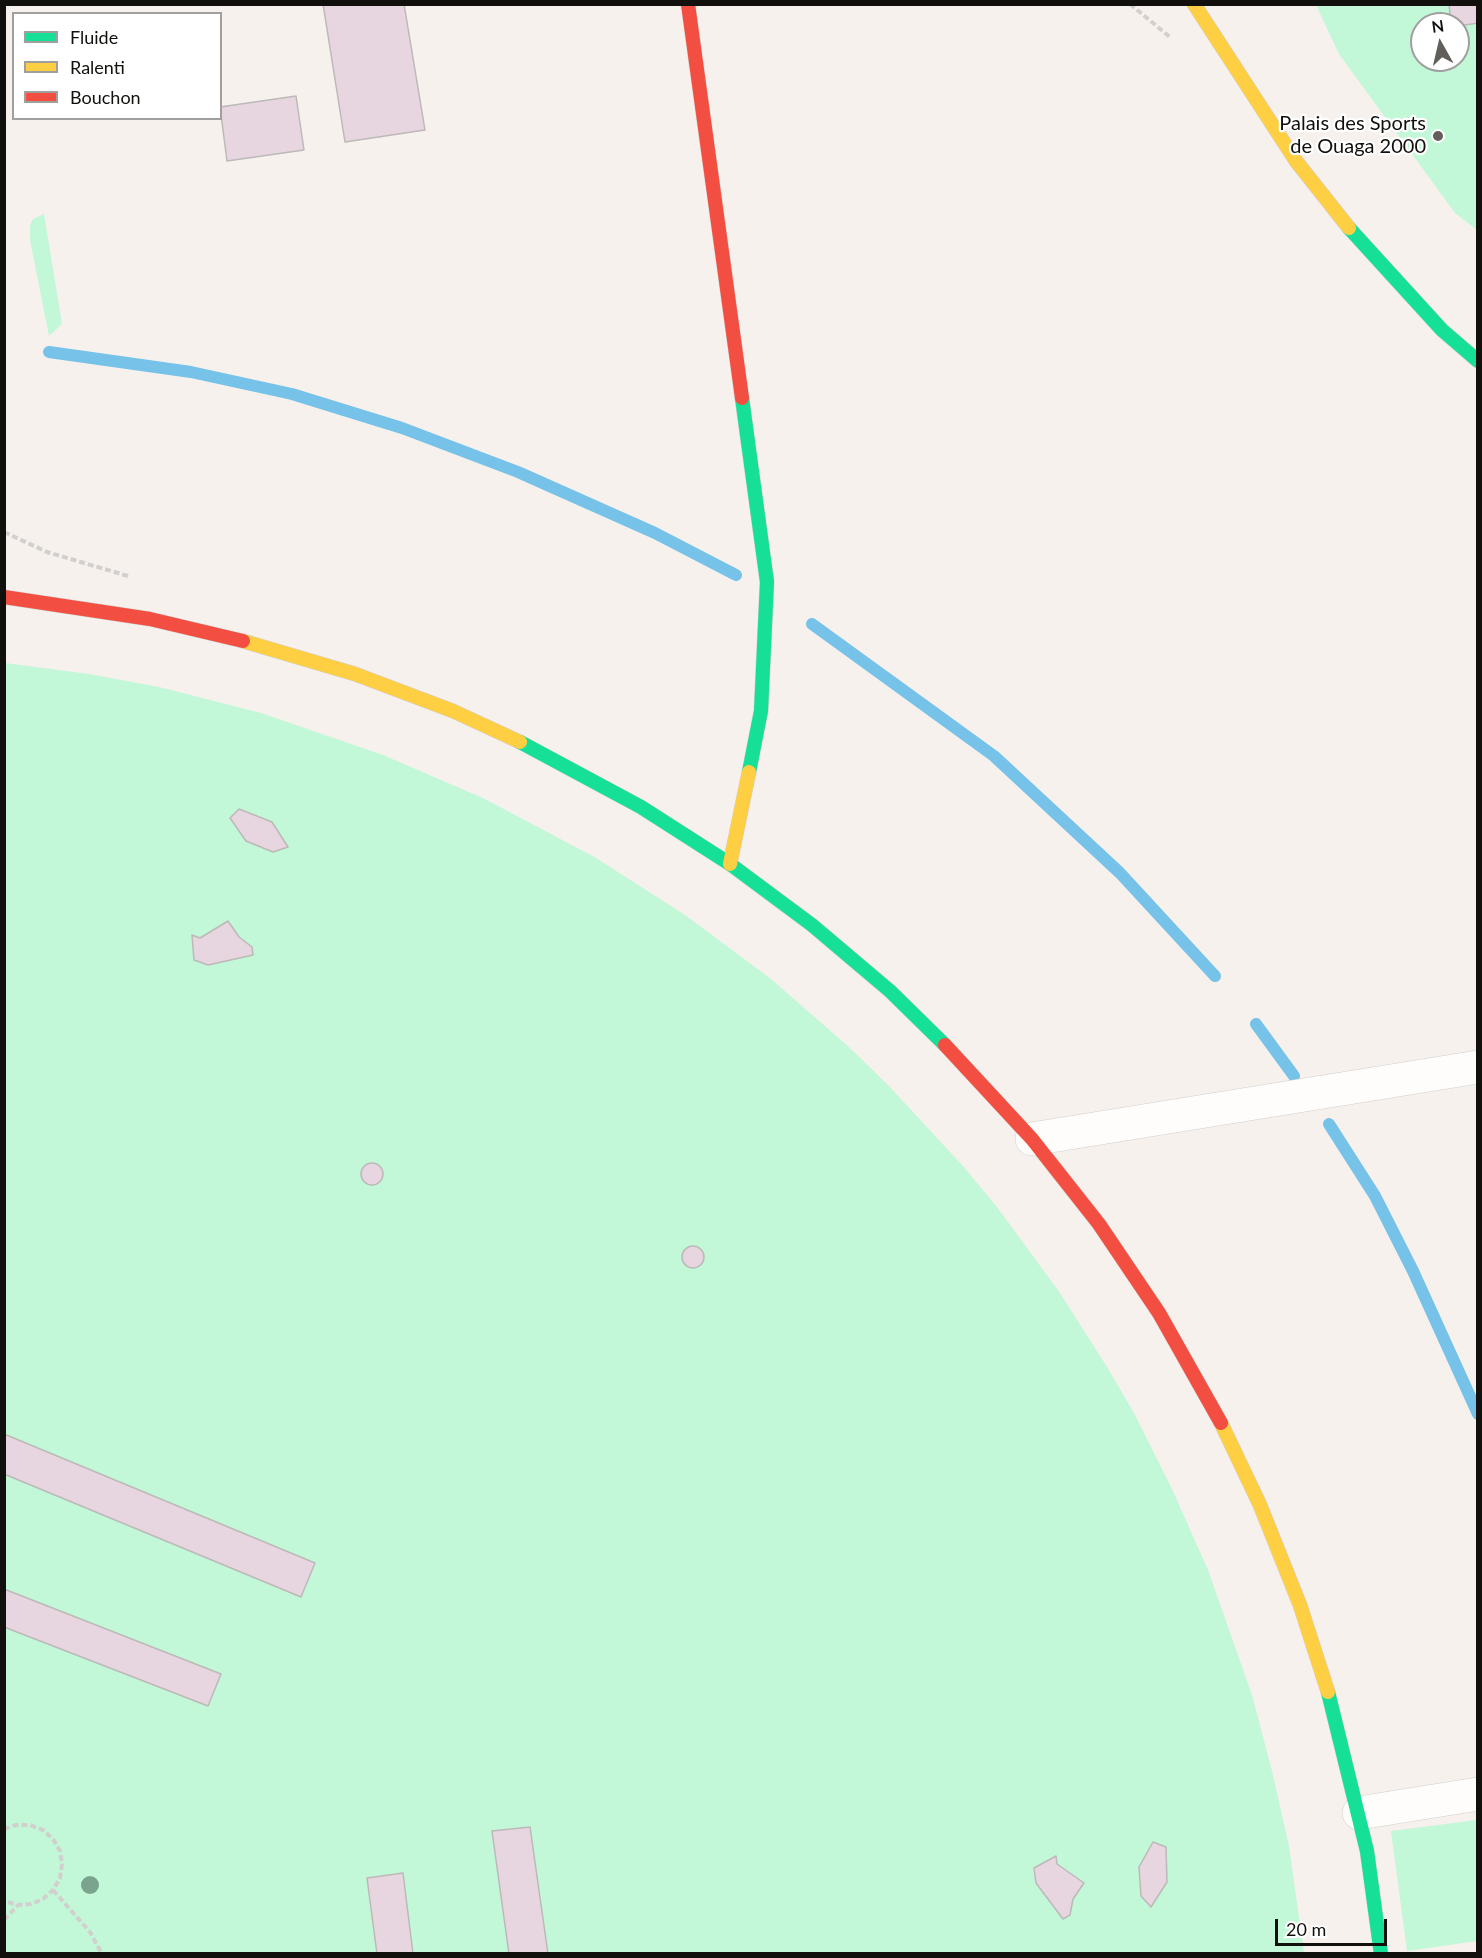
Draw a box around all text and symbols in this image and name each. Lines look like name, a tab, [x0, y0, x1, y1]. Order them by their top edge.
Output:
legend	[12, 12, 222, 120]
north arrow	[1410, 12, 1470, 72]
text: N	[1430, 15, 1445, 36]
text: Fluide	[70, 26, 118, 48]
text: Ralenti	[70, 56, 125, 78]
text: Bouchon	[70, 86, 141, 108]
place label: Palais des Sports de Ouaga 2000	[1279, 112, 1426, 159]
marker: Palais des Sports de Ouaga 2000	[1431, 129, 1445, 143]
scale bar	[1278, 1907, 1390, 1945]
text: 20 m	[1286, 1918, 1326, 1940]

